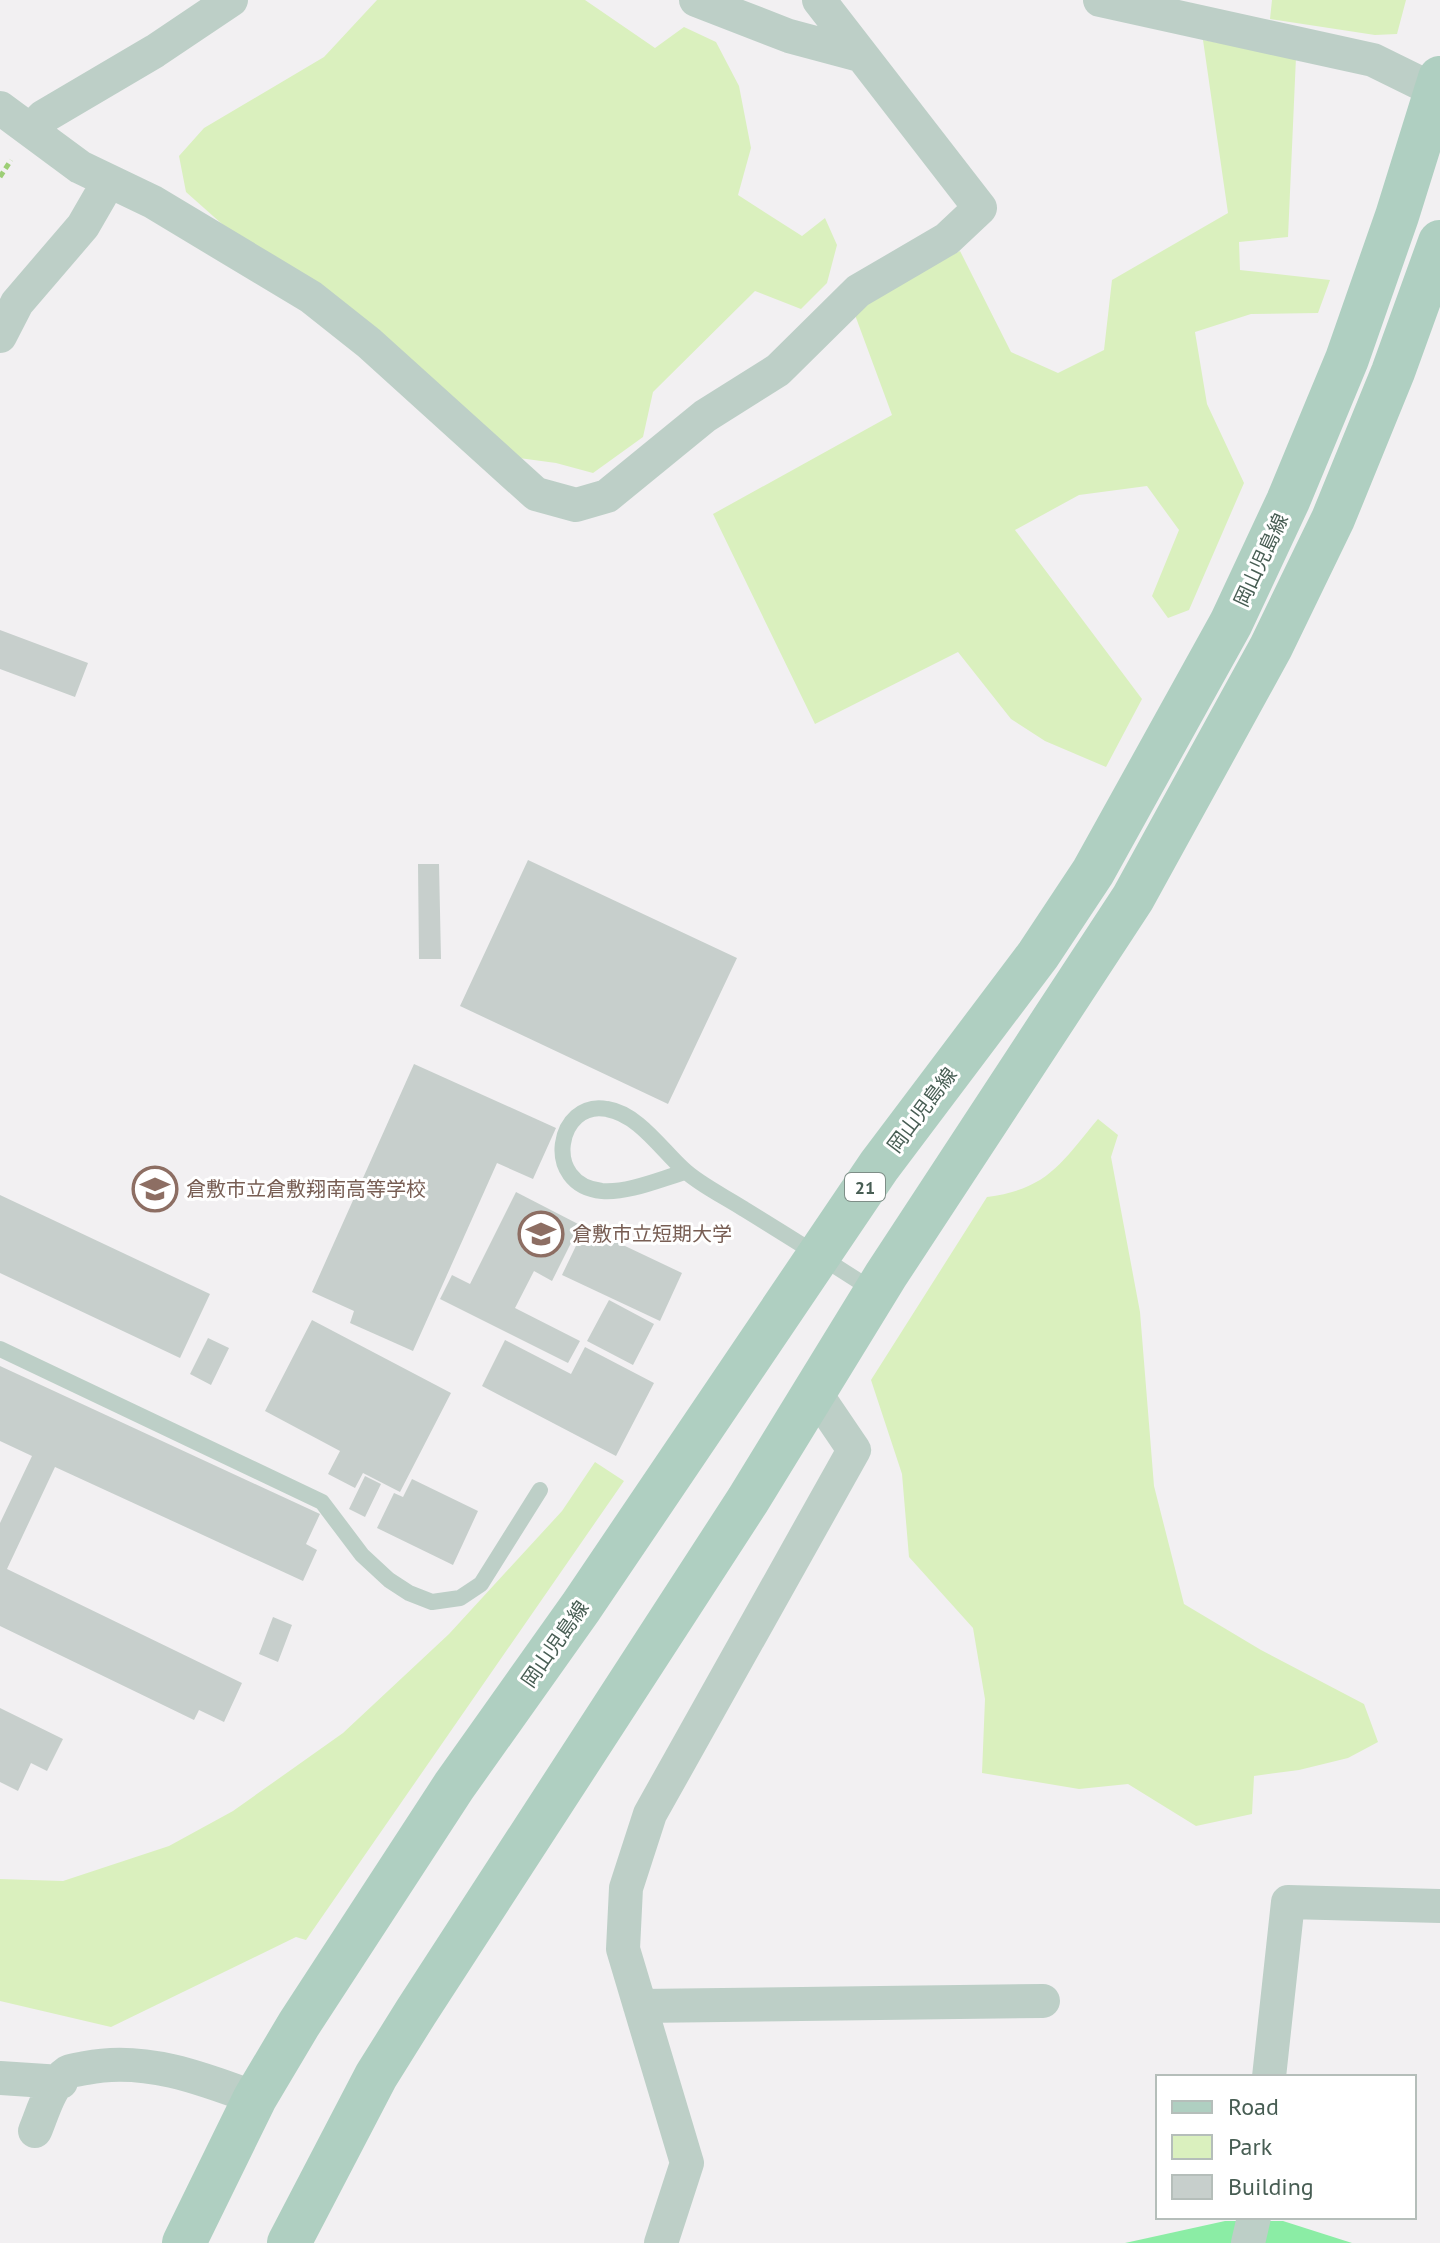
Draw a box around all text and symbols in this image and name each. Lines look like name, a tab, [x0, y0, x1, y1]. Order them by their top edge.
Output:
street label: 岡山児島線	[1228, 509, 1294, 611]
street label: 岡山児島線	[882, 1062, 962, 1158]
school or university icon: 倉敷市立倉敷翔南高等学校	[131, 1165, 179, 1213]
road number: 21	[845, 1173, 885, 1201]
place label: 倉敷市立倉敷翔南高等学校	[186, 1176, 426, 1202]
school or university icon: 倉敷市立短期大学	[517, 1210, 565, 1258]
place label: 倉敷市立短期大学	[572, 1221, 732, 1247]
street label: 岡山児島線	[516, 1596, 594, 1692]
legend	[1156, 2075, 1416, 2219]
text: Road	[1228, 2091, 1279, 2122]
text: Park	[1228, 2131, 1273, 2162]
text: Building	[1228, 2171, 1314, 2202]

